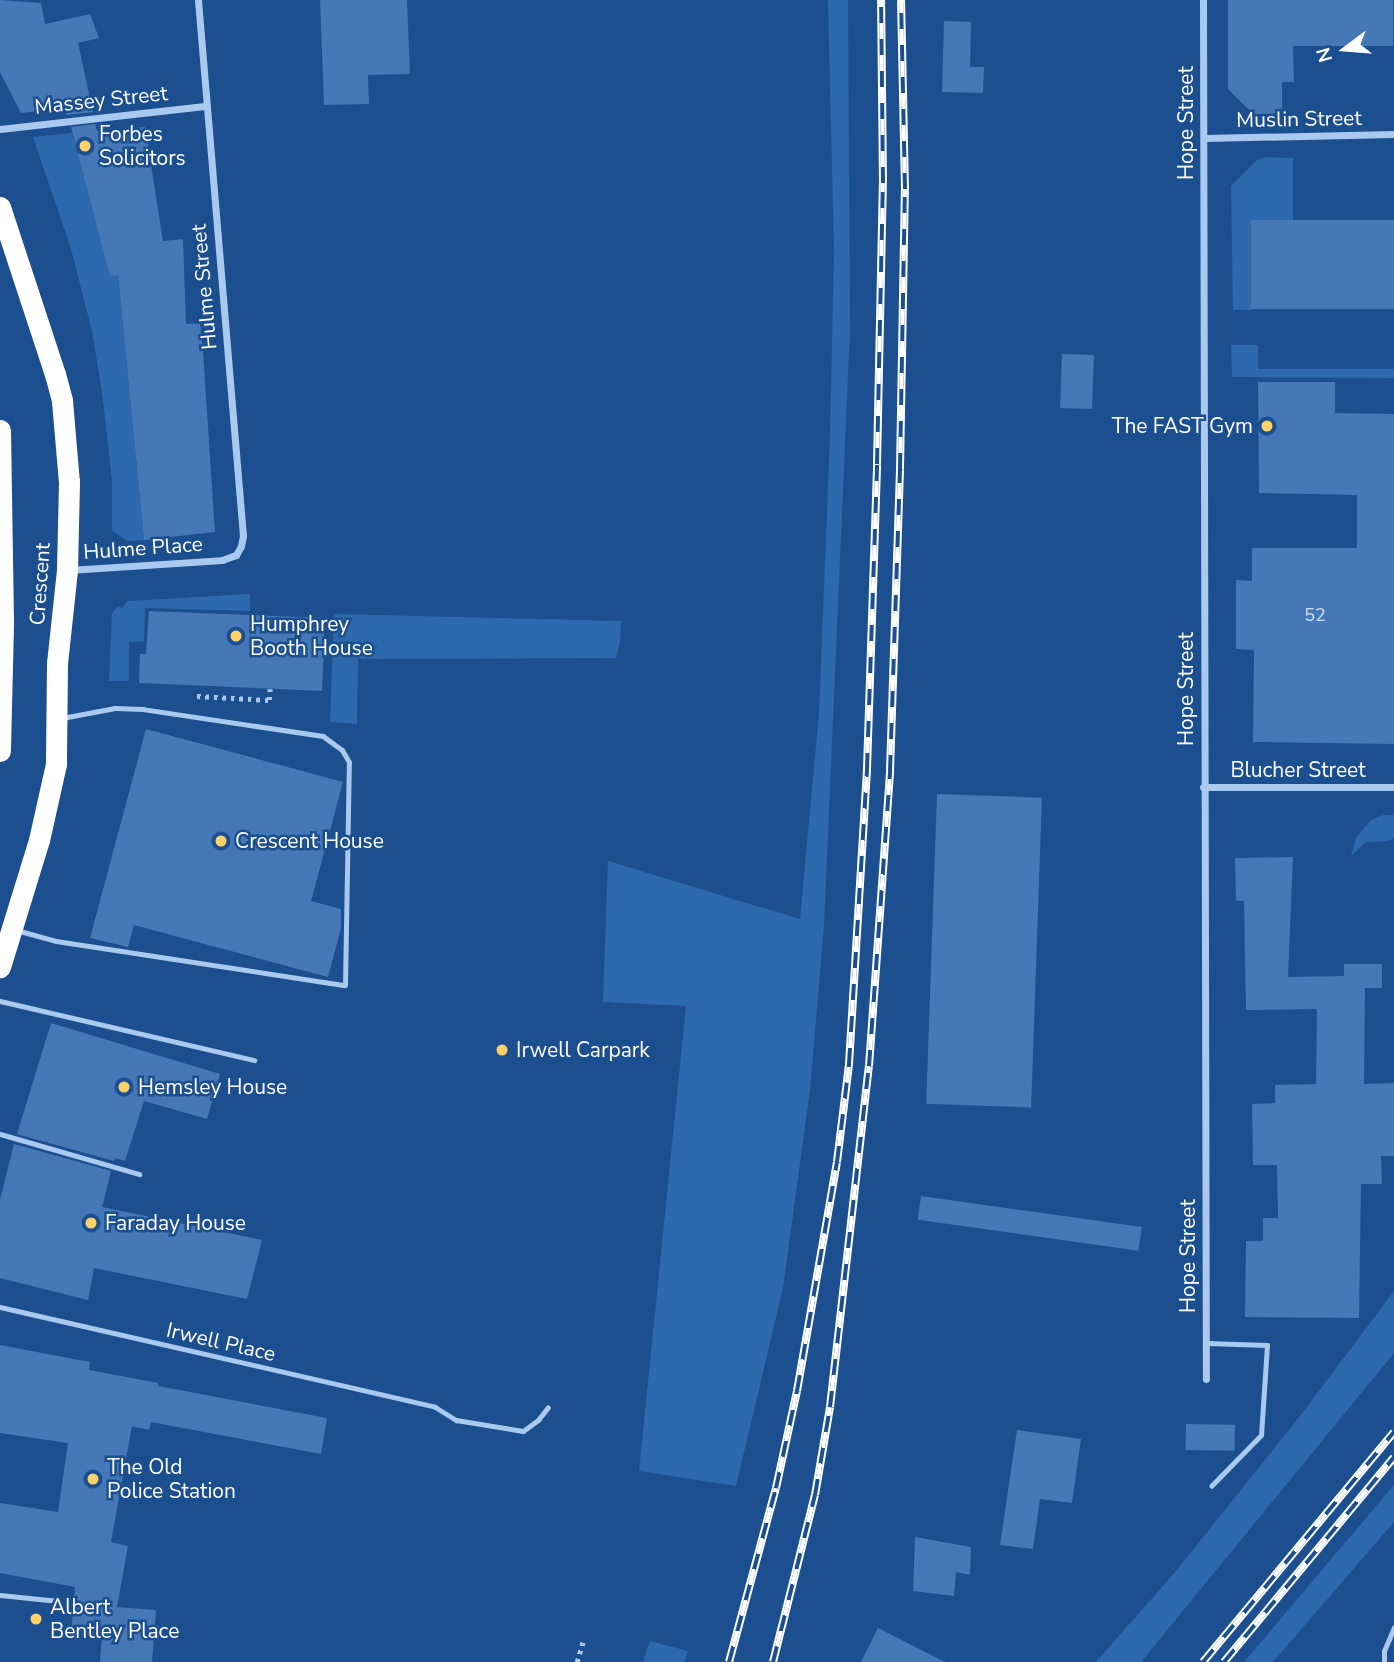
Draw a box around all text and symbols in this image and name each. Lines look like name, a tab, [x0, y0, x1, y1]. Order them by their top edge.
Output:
north arrow	[1310, 14, 1380, 84]
text: N	[1310, 44, 1339, 65]
street label: Hope Street	[1173, 66, 1199, 180]
street label: Massey Street	[33, 80, 169, 120]
street label: Muslin Street	[1236, 105, 1362, 133]
place label: Forbes Solicitors	[99, 121, 186, 171]
marker: Forbes Solicitors	[77, 138, 93, 154]
street label: Hulme Street	[186, 223, 222, 351]
place label: The FAST Gym	[1112, 413, 1253, 439]
marker: The FAST Gym	[1259, 418, 1275, 434]
street label: Hulme Place	[82, 531, 204, 565]
street label: Crescent	[25, 542, 55, 626]
house number: 52	[1304, 604, 1326, 626]
place label: Humphrey Booth House	[250, 611, 373, 661]
marker: Humphrey Booth House	[228, 628, 244, 644]
street label: Hope Street	[1173, 632, 1199, 746]
street label: Blucher Street	[1230, 757, 1366, 783]
place label: Crescent House	[235, 828, 384, 854]
marker: Crescent House	[213, 833, 229, 849]
place label: Irwell Carpark	[516, 1037, 650, 1063]
marker: Irwell Carpark	[494, 1042, 510, 1058]
place label: Hemsley House	[138, 1074, 287, 1100]
marker: Hemsley House	[116, 1079, 132, 1095]
street label: Hope Street	[1175, 1199, 1201, 1313]
place label: Faraday House	[105, 1210, 246, 1236]
marker: Faraday House	[83, 1215, 99, 1231]
street label: Irwell Place	[164, 1317, 278, 1367]
place label: The Old Police Station	[107, 1454, 236, 1504]
marker: The Old Police Station	[85, 1471, 101, 1487]
place label: Albert Bentley Place	[50, 1594, 179, 1644]
marker: Albert Bentley Place	[28, 1611, 44, 1627]

